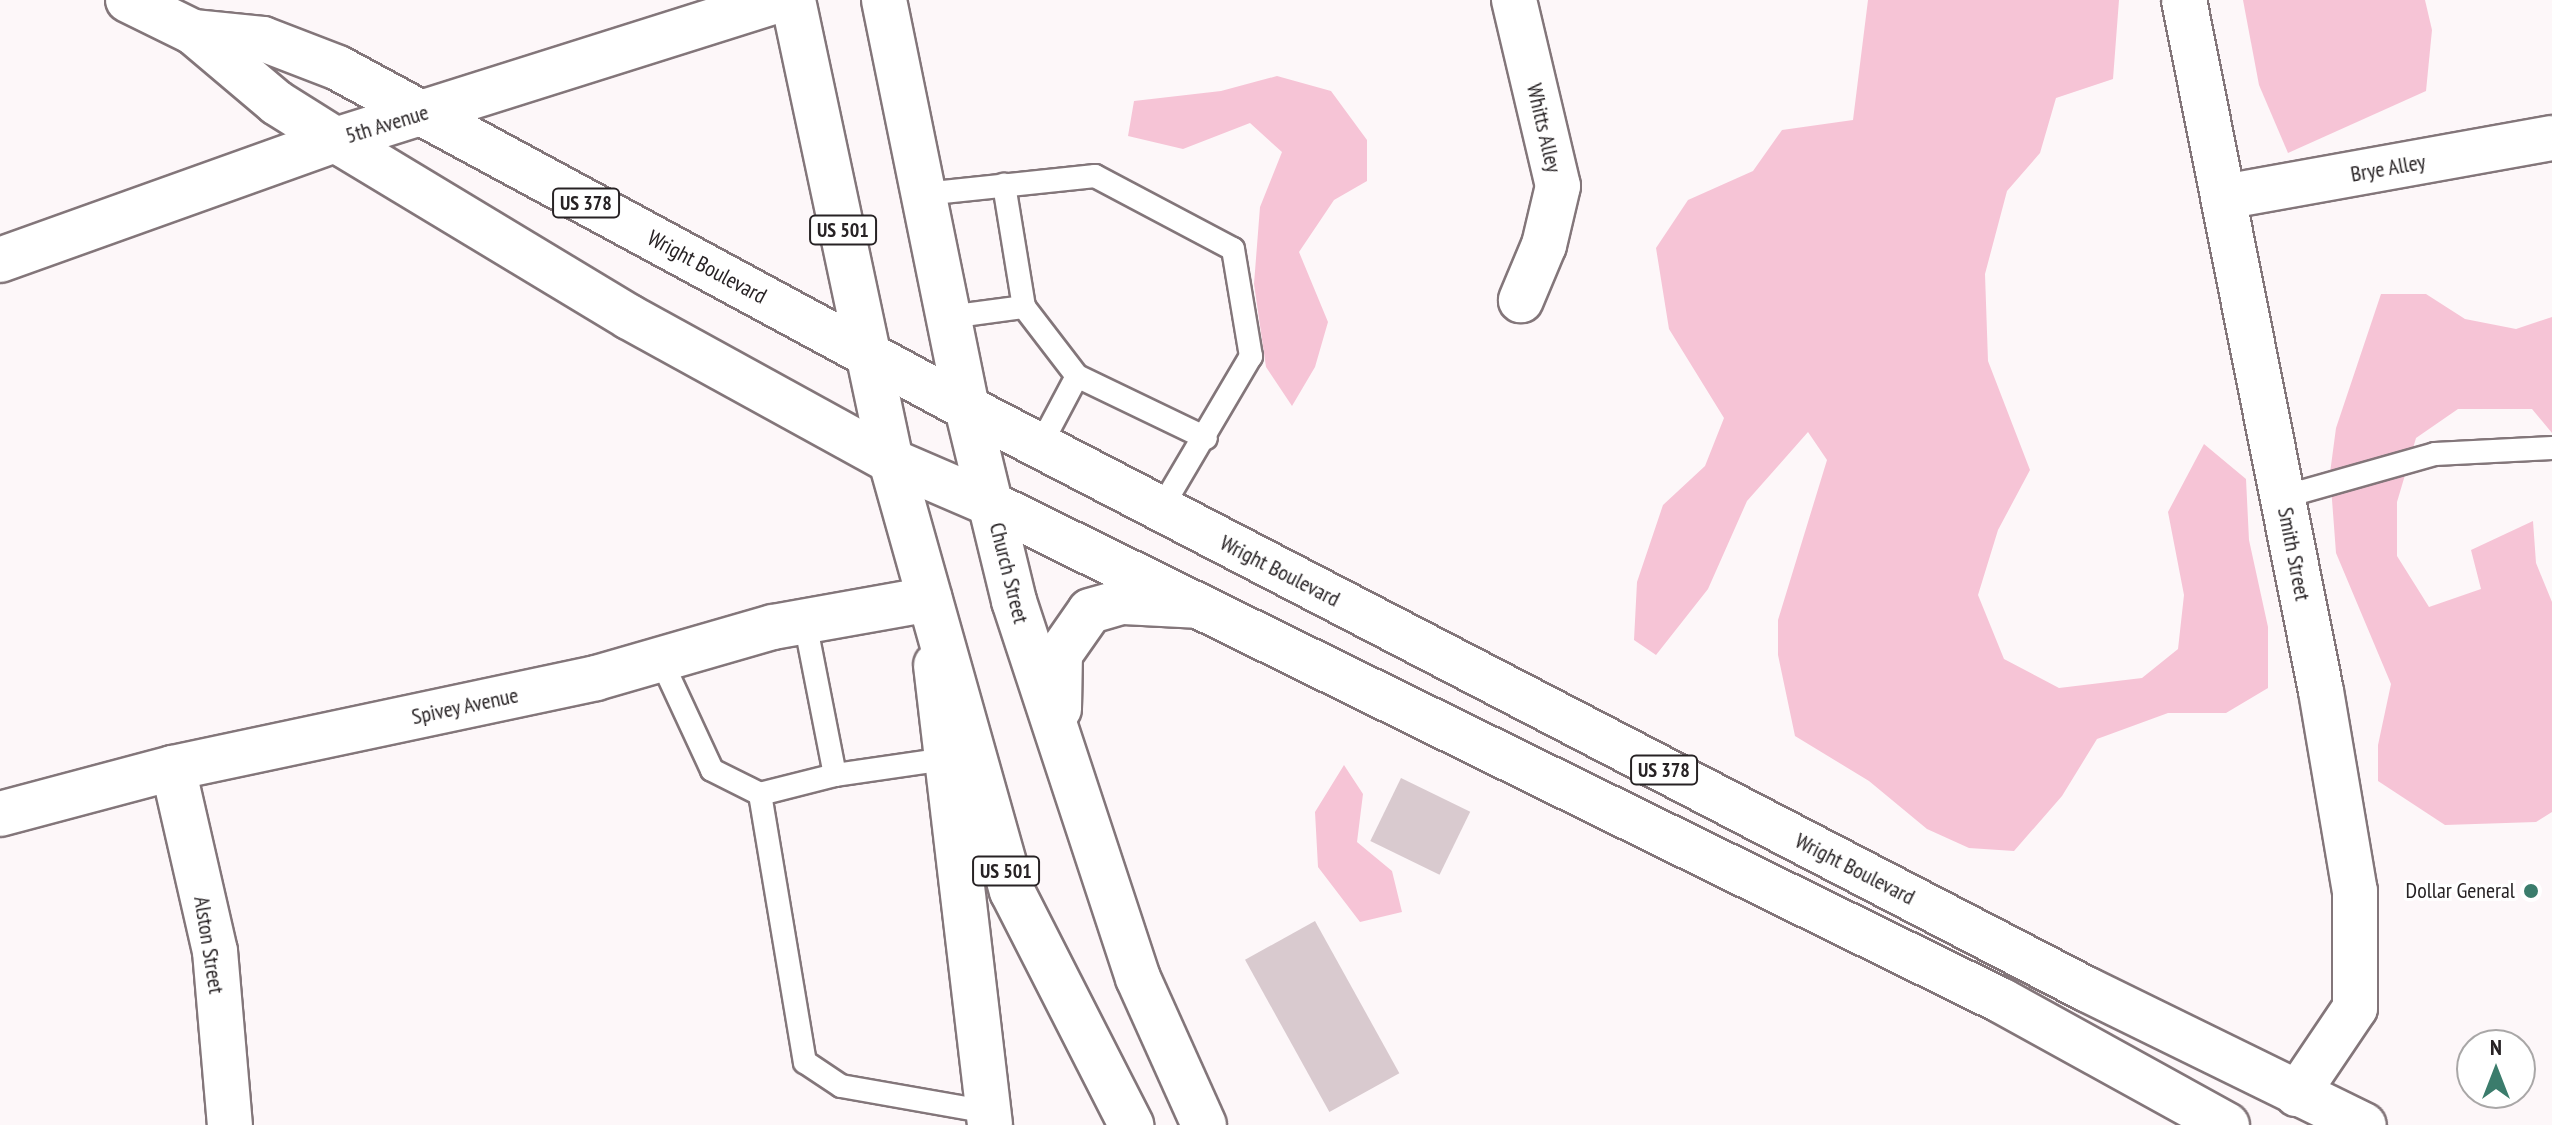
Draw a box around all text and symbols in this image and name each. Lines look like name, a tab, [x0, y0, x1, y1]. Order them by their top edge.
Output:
street label: Whitts Alley	[1521, 81, 1567, 175]
street label: 5th Avenue	[342, 99, 432, 149]
street label: Brye Alley	[2348, 148, 2428, 188]
road number: US 378	[552, 187, 620, 219]
road number: US 501	[809, 214, 877, 246]
street label: Wright Boulevard	[643, 225, 771, 309]
street label: Smith Street	[2272, 505, 2316, 603]
street label: Church Street	[984, 520, 1034, 626]
street label: Wright Boulevard	[1216, 530, 1344, 612]
street label: Spivey Avenue	[409, 682, 521, 730]
road number: US 378	[1630, 754, 1698, 786]
street label: Wright Boulevard	[1791, 828, 1919, 910]
road number: US 501	[972, 855, 1040, 887]
place label: Dollar General	[2406, 878, 2515, 904]
marker: Dollar General	[2522, 882, 2540, 900]
street label: Alston Street	[188, 894, 230, 996]
north arrow	[2456, 1029, 2536, 1109]
text: N	[2490, 1033, 2502, 1061]

